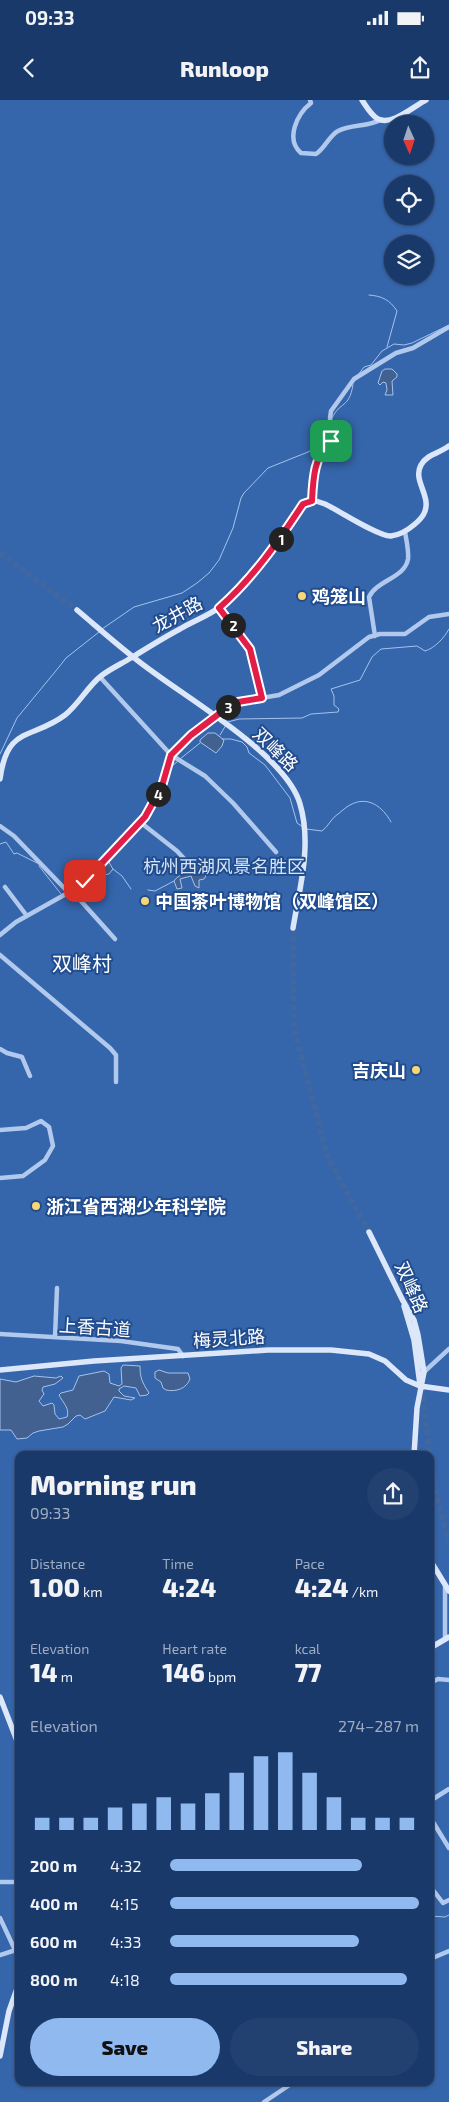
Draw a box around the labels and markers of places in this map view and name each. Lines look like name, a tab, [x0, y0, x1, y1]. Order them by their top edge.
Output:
pin	[310, 420, 352, 462]
pin: 1	[268, 526, 294, 552]
place label: 鸡笼山	[312, 585, 366, 607]
marker: 鸡笼山	[296, 590, 308, 602]
pin: 2	[220, 612, 246, 638]
pin: 3	[216, 694, 240, 720]
pin: 4	[146, 782, 170, 806]
pin	[64, 860, 106, 902]
place label: 中国茶叶博物馆（双峰馆区）	[155, 890, 389, 912]
marker: 中国茶叶博物馆（双峰馆区）	[139, 895, 151, 907]
place label: 吉庆山	[352, 1059, 406, 1081]
marker: 吉庆山	[410, 1064, 422, 1076]
place label: 浙江省西湖少年科学院	[46, 1195, 226, 1217]
marker: 浙江省西湖少年科学院	[30, 1200, 42, 1212]

